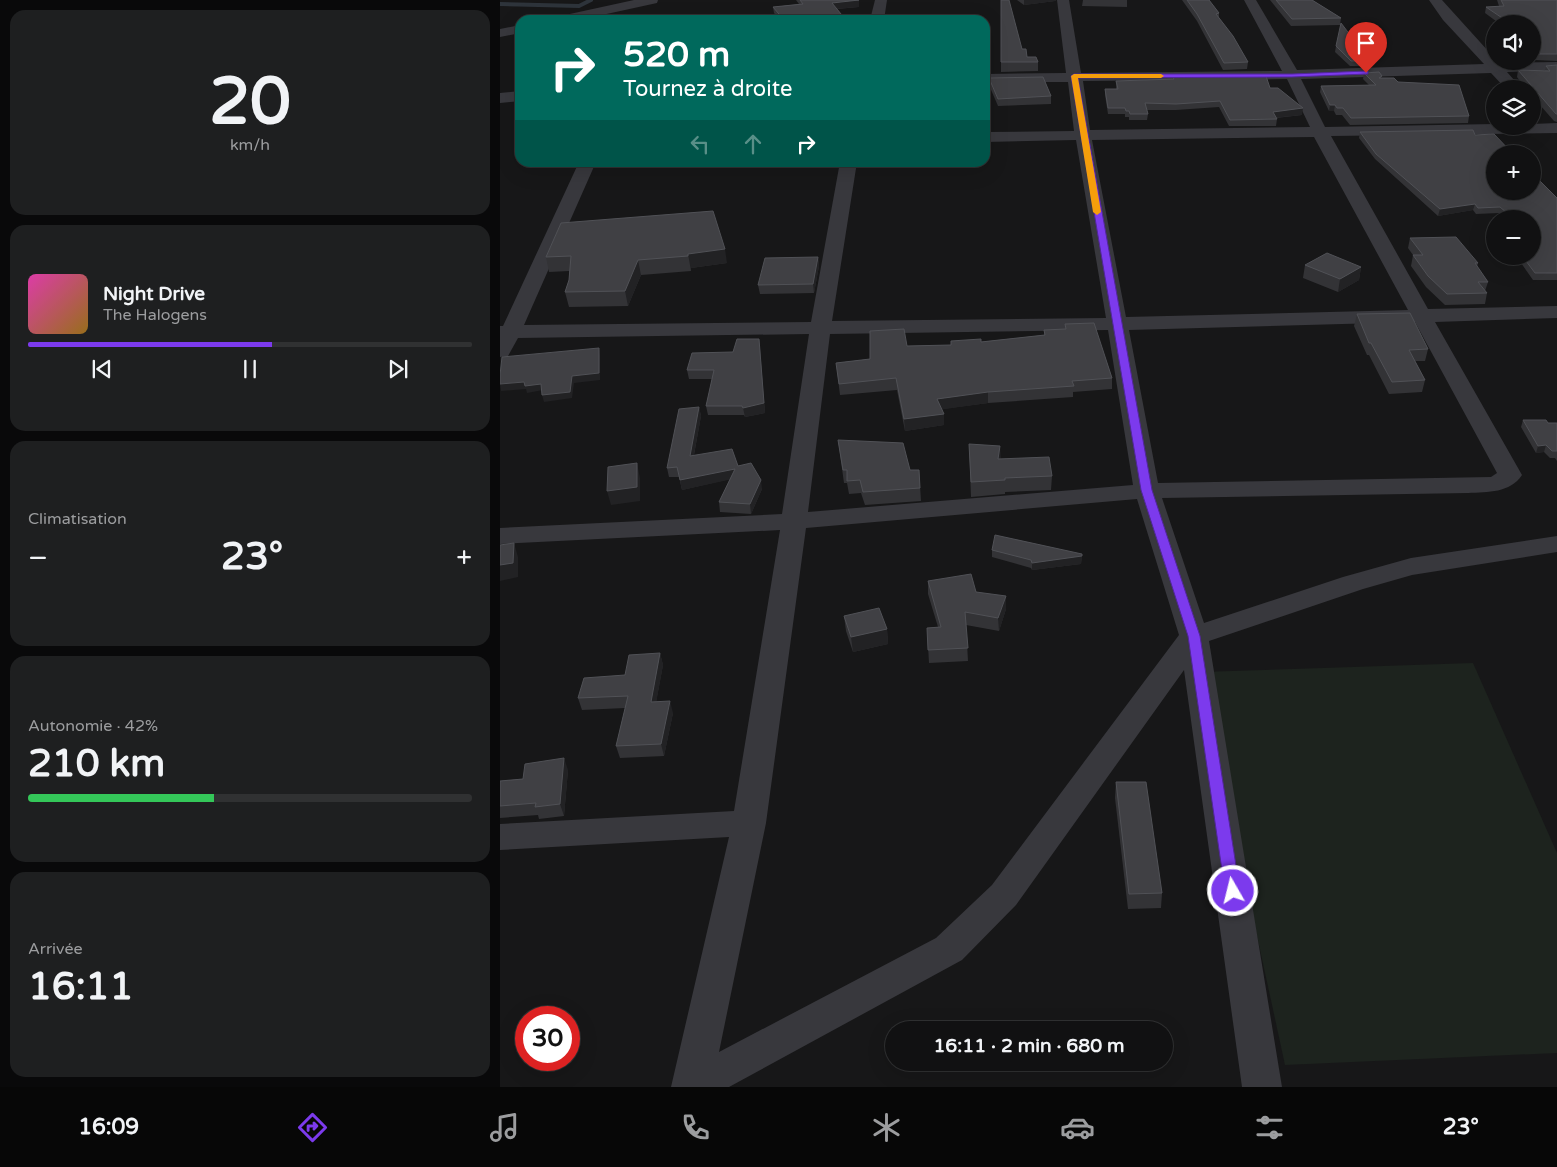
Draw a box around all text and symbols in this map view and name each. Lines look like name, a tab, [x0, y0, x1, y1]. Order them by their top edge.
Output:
map controls	[1486, 15, 1541, 265]
button: sound	[1486, 15, 1541, 70]
pin	[1345, 22, 1387, 73]
icon: arrive	[1352, 29, 1380, 57]
text: 520 m	[623, 34, 730, 76]
icon: right	[540, 35, 605, 100]
text: 20	[209, 63, 291, 142]
text: Tournez à droite	[623, 76, 792, 102]
button: layers	[1486, 80, 1541, 135]
icon: left	[686, 130, 714, 158]
icon: ahead	[739, 130, 767, 158]
icon: right	[792, 130, 820, 158]
text: km/h	[230, 135, 270, 155]
button: +	[1486, 145, 1541, 200]
button: −	[1486, 210, 1541, 265]
text: Night Drive	[103, 283, 205, 305]
text: The Halogens	[103, 305, 207, 325]
icon: previous	[88, 355, 116, 383]
icon: pause	[236, 355, 264, 383]
icon: next	[384, 355, 412, 383]
text: Climatisation	[28, 509, 127, 529]
text: 23°	[221, 534, 283, 580]
text: −	[28, 541, 48, 575]
text: +	[456, 541, 472, 575]
text: Autonomie · 42%	[28, 716, 158, 736]
text: 210 km	[28, 741, 165, 787]
position arrow	[1206, 864, 1258, 916]
text: Arrivée	[28, 939, 83, 959]
text: 16:11	[28, 964, 133, 1010]
speed limit sign: 30	[515, 1006, 580, 1071]
text: 16:11 · 2 min · 680 m	[933, 1035, 1125, 1057]
icon: directions	[295, 1110, 330, 1145]
icon: music	[487, 1110, 522, 1145]
icon: phone	[678, 1110, 713, 1145]
icon: climate	[869, 1110, 904, 1145]
icon: car	[1060, 1110, 1095, 1145]
icon: filters	[1252, 1110, 1287, 1145]
text: 16:09	[78, 1114, 139, 1140]
text: 23°	[1443, 1114, 1479, 1140]

